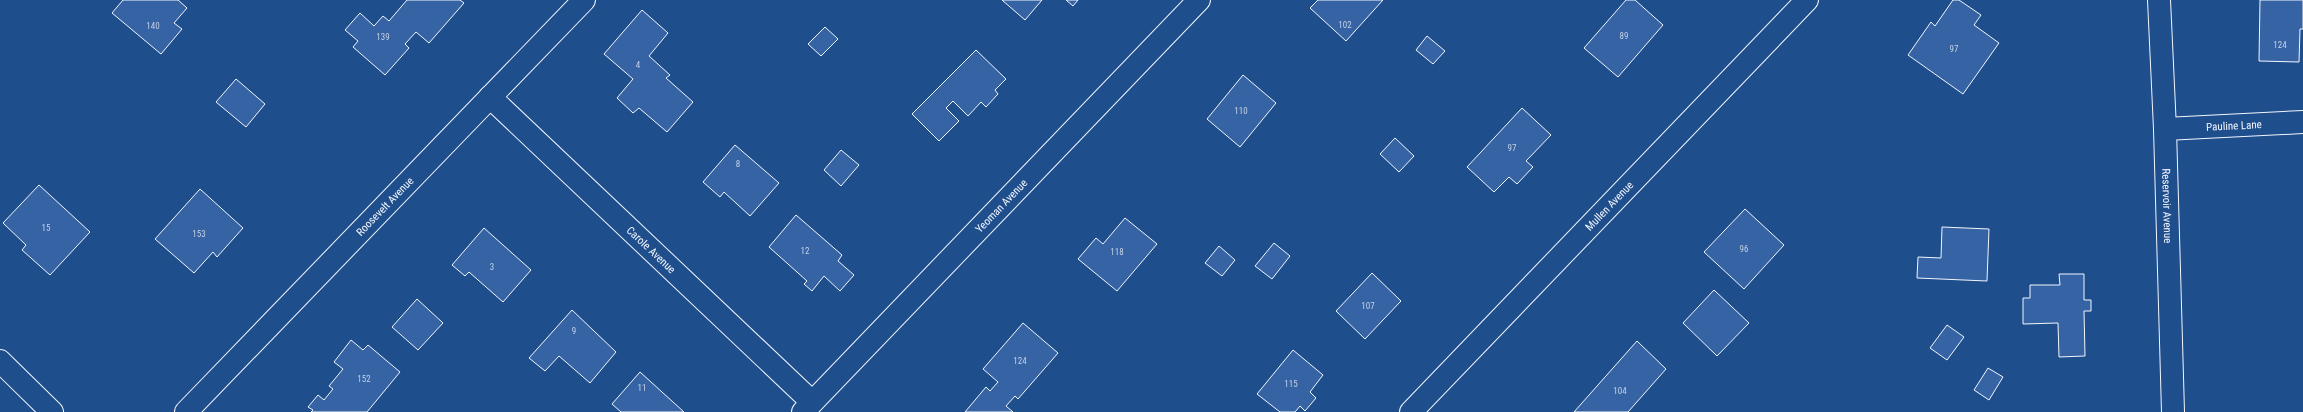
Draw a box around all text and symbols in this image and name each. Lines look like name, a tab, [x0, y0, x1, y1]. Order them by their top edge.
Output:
house number: 102	[1338, 20, 1352, 30]
house number: 140	[146, 21, 160, 31]
house number: 89	[1620, 31, 1628, 41]
house number: 139	[376, 32, 390, 42]
house number: 124	[2273, 40, 2287, 50]
house number: 97	[1950, 44, 1959, 54]
house number: 4	[636, 60, 641, 70]
house number: 110	[1234, 106, 1248, 116]
street label: Pauline Lane	[2206, 118, 2262, 134]
house number: 97	[1508, 143, 1517, 153]
house number: 8	[736, 159, 740, 169]
street label: Reservoir Avenue	[2159, 168, 2174, 243]
street label: Roosevelt Avenue	[354, 175, 416, 239]
street label: Yeoman Avenue	[973, 177, 1030, 236]
street label: Mullen Avenue	[1583, 179, 1636, 234]
house number: 15	[42, 223, 51, 233]
street label: Carole Avenue	[624, 224, 678, 276]
house number: 153	[192, 229, 206, 239]
house number: 96	[1740, 244, 1748, 254]
house number: 12	[801, 246, 810, 256]
house number: 118	[1110, 247, 1124, 257]
house number: 3	[490, 262, 494, 272]
house number: 107	[1361, 301, 1375, 311]
house number: 9	[572, 326, 576, 336]
house number: 124	[1013, 356, 1027, 366]
house number: 152	[357, 374, 371, 384]
house number: 115	[1284, 379, 1298, 389]
house number: 11	[638, 383, 646, 393]
house number: 104	[1613, 386, 1627, 396]

